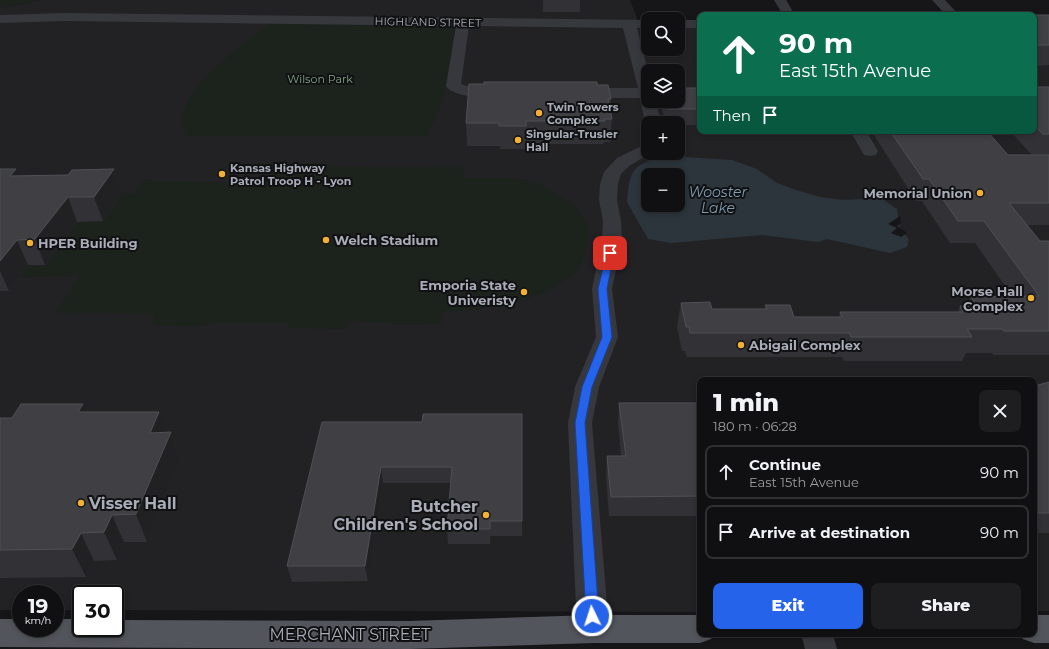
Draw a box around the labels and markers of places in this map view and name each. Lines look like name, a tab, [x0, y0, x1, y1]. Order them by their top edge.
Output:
place label: Twin Towers Complex	[547, 100, 619, 127]
marker: Twin Towers Complex	[534, 108, 544, 118]
place label: Singular-Trusler Hall	[526, 127, 618, 154]
marker: Singular-Trusler Hall	[513, 135, 523, 145]
place label: Kansas Highway Patrol Troop H - Lyon	[230, 161, 351, 188]
marker: Kansas Highway Patrol Troop H - Lyon	[217, 169, 227, 179]
place label: Memorial Union	[863, 185, 972, 201]
marker: Memorial Union	[975, 188, 985, 198]
place label: Welch Stadium	[334, 232, 438, 248]
place label: HPER Building	[38, 235, 138, 251]
marker: Welch Stadium	[321, 235, 331, 245]
pin	[593, 236, 627, 270]
marker: HPER Building	[25, 238, 35, 248]
place label: Emporia State Univeristy	[420, 277, 516, 308]
place label: Morse Hall Complex	[951, 283, 1023, 314]
marker: Emporia State Univeristy	[519, 287, 529, 297]
marker: Morse Hall Complex	[1026, 293, 1036, 303]
place label: Abigail Complex	[748, 337, 861, 353]
marker: Abigail Complex	[736, 340, 746, 350]
place label: Visser Hall	[88, 494, 177, 513]
place label: Butcher Children's School	[334, 497, 478, 534]
marker: Visser Hall	[76, 498, 86, 508]
marker: Butcher Children's School	[481, 510, 491, 520]

